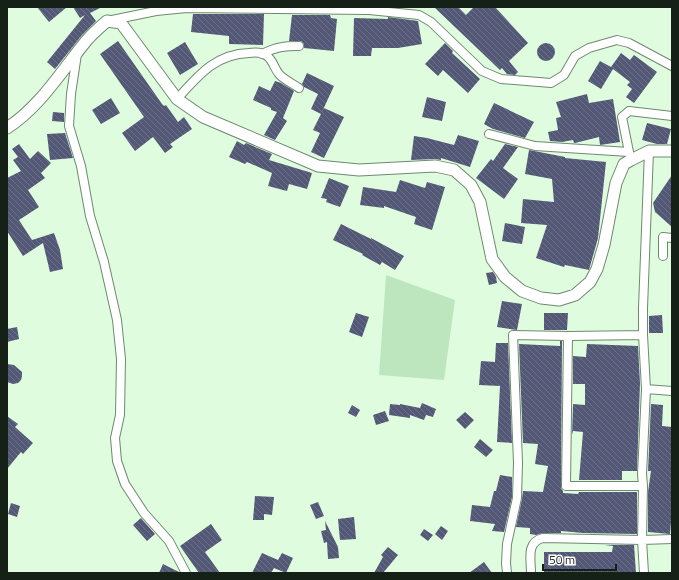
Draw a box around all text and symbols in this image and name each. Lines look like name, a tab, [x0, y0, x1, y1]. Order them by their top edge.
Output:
scale bar	[543, 546, 616, 572]
text: 50 m	[549, 550, 575, 569]

